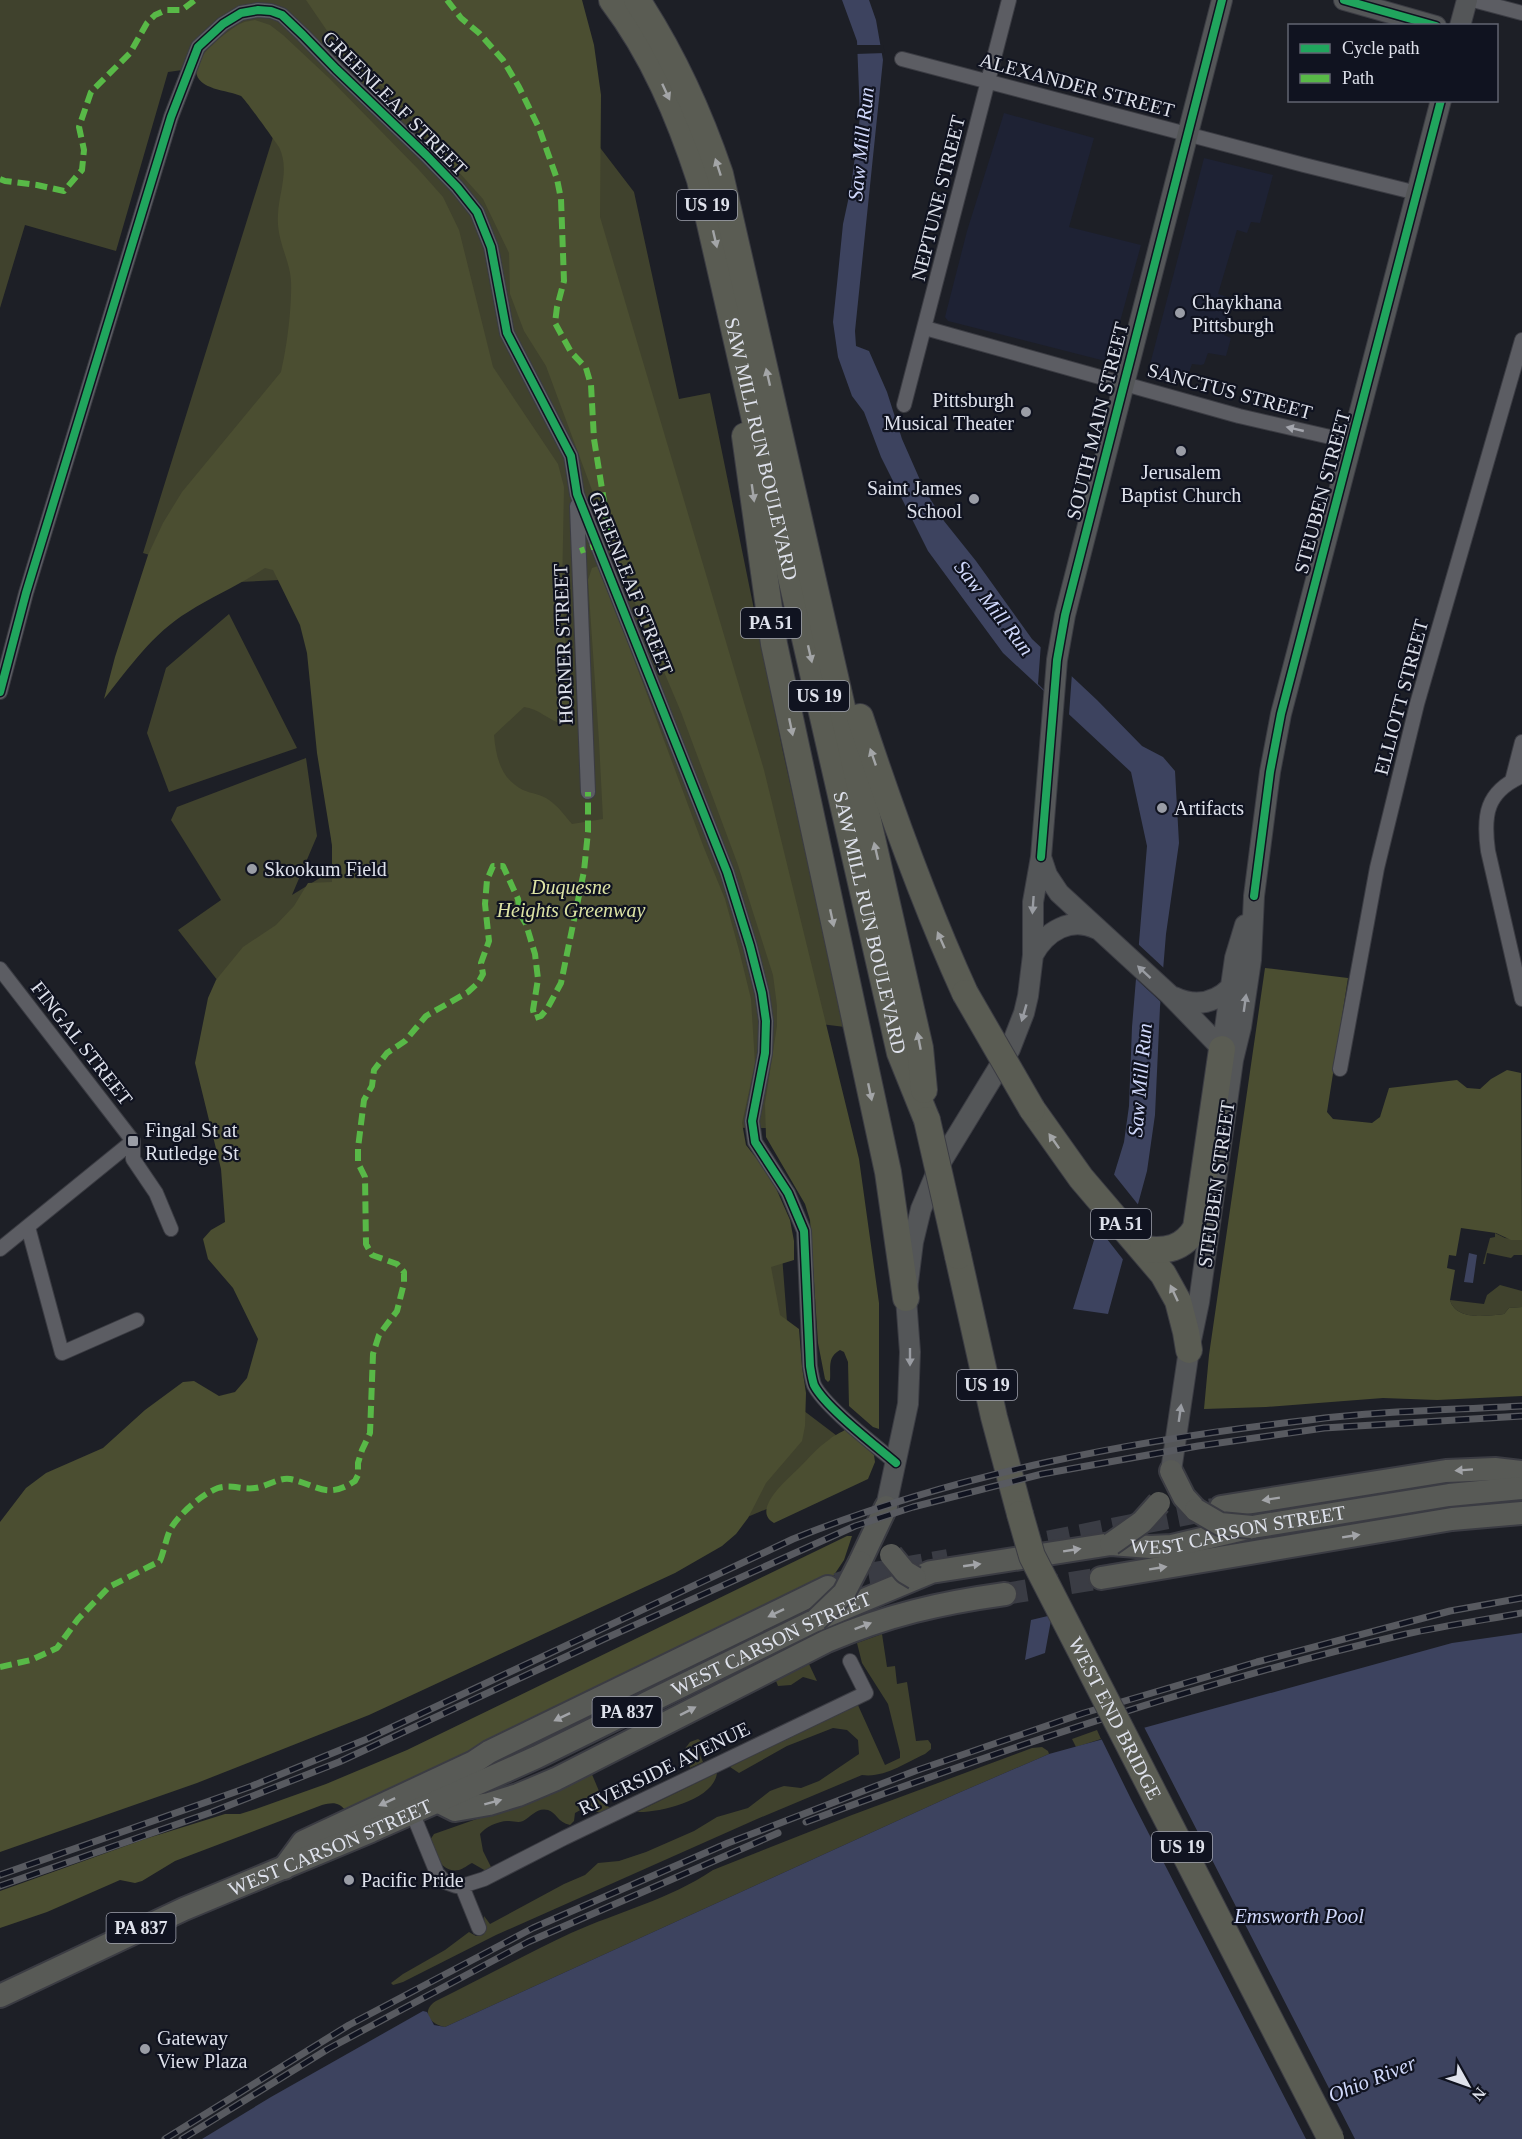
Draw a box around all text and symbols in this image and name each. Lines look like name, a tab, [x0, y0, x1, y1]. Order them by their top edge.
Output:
legend	[1288, 24, 1498, 102]
street label: GREENLEAF STREET	[318, 26, 472, 180]
text: Cycle path	[1342, 38, 1419, 58]
street label: ALEXANDER STREET	[977, 48, 1177, 122]
text: Path	[1342, 68, 1374, 88]
one-way arrow	[662, 83, 671, 100]
water label: Saw Mill Run	[843, 86, 879, 202]
street label: NEPTUNE STREET	[907, 113, 969, 283]
one-way arrow	[712, 158, 722, 176]
road number: US 19	[677, 190, 737, 220]
one-way arrow	[711, 230, 721, 248]
place label: Chaykhana Pittsburgh	[1192, 291, 1282, 337]
marker: Chaykhana Pittsburgh	[1173, 306, 1187, 320]
street label: SAW MILL RUN BOULEVARD	[721, 315, 802, 582]
street label: SOUTH MAIN STREET	[1062, 320, 1132, 522]
street label: SANCTUS STREET	[1145, 358, 1315, 424]
one-way arrow	[763, 367, 772, 386]
place label: Pittsburgh Musical Theater	[884, 389, 1014, 434]
marker: Pittsburgh Musical Theater	[1019, 405, 1033, 419]
street label: STEUBEN STREET	[1290, 408, 1354, 576]
one-way arrow	[1285, 424, 1304, 433]
marker: Jerusalem Baptist Church	[1174, 444, 1188, 458]
place label: Jerusalem Baptist Church	[1121, 461, 1241, 507]
place label: Saint James School	[867, 477, 962, 522]
one-way arrow	[748, 484, 757, 503]
street label: GREENLEAF STREET	[584, 488, 678, 678]
marker: Saint James School	[967, 492, 981, 506]
water label: Saw Mill Run	[949, 556, 1039, 660]
street label: HORNER STREET	[549, 563, 577, 725]
road number: PA 51	[741, 608, 801, 638]
street label: ELLIOTT STREET	[1370, 617, 1432, 777]
one-way arrow	[805, 644, 815, 663]
road number: US 19	[789, 681, 849, 711]
one-way arrow	[787, 718, 797, 736]
one-way arrow	[868, 748, 878, 766]
street label: SAW MILL RUN BOULEVARD	[829, 789, 911, 1056]
place label: Artifacts	[1174, 797, 1244, 819]
marker: Artifacts	[1155, 801, 1169, 815]
one-way arrow	[870, 842, 880, 860]
place label: Skookum Field	[264, 858, 387, 880]
marker: Skookum Field	[245, 862, 259, 876]
park label: Duquesne Heights Greenway	[496, 876, 645, 922]
one-way arrow	[1029, 896, 1038, 915]
one-way arrow	[828, 909, 837, 928]
one-way arrow	[936, 930, 946, 948]
one-way arrow	[1138, 965, 1152, 979]
street label: FINGAL STREET	[27, 977, 137, 1109]
one-way arrow	[1240, 993, 1249, 1012]
one-way arrow	[1019, 1004, 1028, 1022]
water label: Saw Mill Run	[1123, 1022, 1157, 1138]
one-way arrow	[914, 1032, 923, 1051]
one-way arrow	[866, 1083, 875, 1102]
street label: STEUBEN STREET	[1193, 1099, 1239, 1269]
place label: Fingal St at Rutledge St	[145, 1119, 239, 1165]
one-way arrow	[1048, 1133, 1060, 1149]
marker: Fingal St at Rutledge St	[126, 1134, 140, 1148]
road number: PA 51	[1091, 1209, 1151, 1239]
one-way arrow	[1170, 1285, 1179, 1302]
one-way arrow	[905, 1347, 915, 1366]
road number: US 19	[957, 1370, 1017, 1400]
one-way arrow	[1175, 1404, 1184, 1423]
one-way arrow	[1454, 1465, 1473, 1474]
one-way arrow	[1261, 1495, 1280, 1504]
street label: WEST CARSON STREET	[1129, 1501, 1347, 1558]
one-way arrow	[1341, 1531, 1360, 1540]
one-way arrow	[1062, 1545, 1081, 1554]
one-way arrow	[963, 1560, 982, 1569]
one-way arrow	[1149, 1563, 1168, 1572]
street label: WEST CARSON STREET	[668, 1587, 874, 1700]
one-way arrow	[767, 1608, 784, 1618]
one-way arrow	[855, 1621, 873, 1631]
street label: WEST END BRIDGE	[1064, 1633, 1166, 1803]
road number: PA 837	[592, 1697, 662, 1727]
one-way arrow	[680, 1706, 697, 1716]
one-way arrow	[554, 1712, 571, 1721]
street label: RIVERSIDE AVENUE	[575, 1717, 753, 1819]
street label: WEST CARSON STREET	[225, 1794, 435, 1900]
one-way arrow	[379, 1797, 396, 1806]
one-way arrow	[484, 1797, 502, 1806]
road number: US 19	[1152, 1832, 1212, 1862]
place label: Pacific Pride	[361, 1869, 464, 1891]
marker: Pacific Pride	[342, 1873, 356, 1887]
water label: Emsworth Pool	[1233, 1904, 1364, 1928]
road number: PA 837	[106, 1913, 176, 1943]
place label: Gateway View Plaza	[157, 2027, 248, 2072]
marker: Gateway View Plaza	[138, 2042, 152, 2056]
water label: Ohio River	[1325, 2050, 1420, 2107]
north arrow	[1438, 2055, 1498, 2115]
text: N	[1469, 2084, 1489, 2105]

